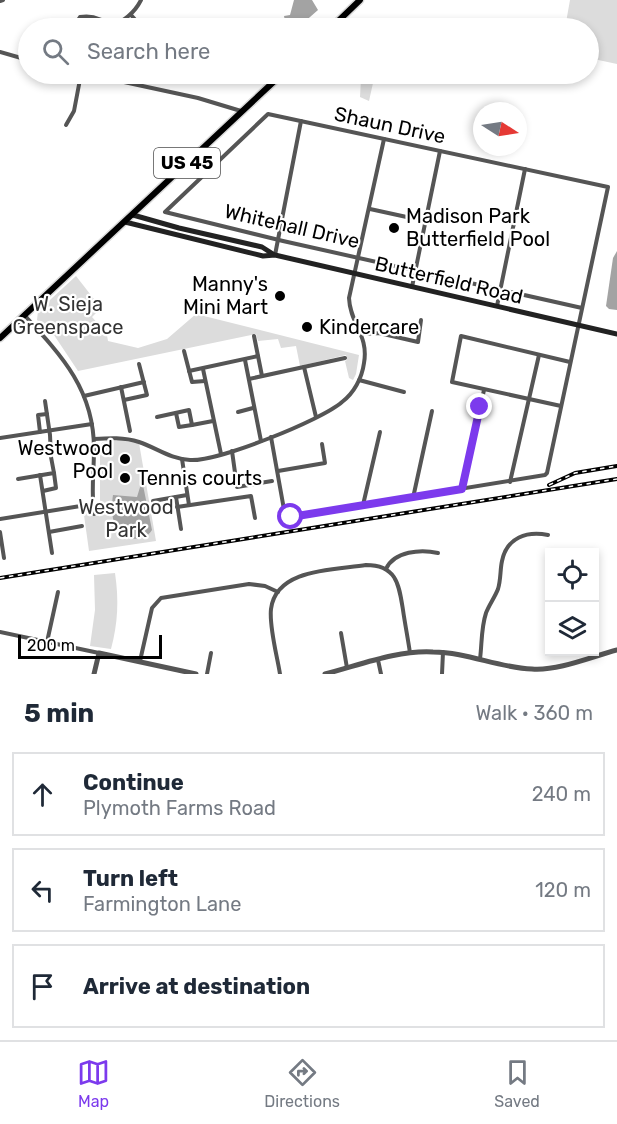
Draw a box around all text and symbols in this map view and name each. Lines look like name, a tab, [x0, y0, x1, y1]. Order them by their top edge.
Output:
search box	[18, 18, 599, 84]
icon: search	[39, 35, 72, 68]
text: Search here	[87, 38, 210, 65]
street label: Shaun Drive	[332, 102, 448, 148]
north arrow	[473, 102, 527, 156]
road number: US 45	[154, 148, 220, 178]
street label: Whitehall Drive	[222, 199, 362, 253]
place label: Madison Park Butterfield Pool	[406, 204, 550, 251]
marker: Madison Park Butterfield Pool	[387, 221, 401, 235]
street label: Butterfield Road	[373, 251, 525, 309]
place label: Manny's Mini Mart	[183, 272, 268, 319]
marker: Manny's Mini Mart	[273, 289, 287, 303]
park label: W. Sieja Greenspace	[13, 292, 123, 339]
place label: Kindercare	[319, 315, 419, 339]
marker: Kindercare	[300, 320, 314, 334]
route end	[466, 393, 492, 419]
place label: Westwood Pool	[18, 436, 113, 483]
marker: Westwood Pool	[118, 452, 132, 466]
place label: Tennis courts	[137, 466, 262, 490]
marker: Tennis courts	[118, 471, 132, 485]
park label: Westwood Park	[78, 495, 174, 542]
route start	[277, 503, 303, 529]
map controls	[545, 548, 599, 656]
button: locate	[545, 548, 599, 602]
button: layers	[545, 602, 599, 656]
scale bar	[18, 632, 162, 660]
text: 200 m	[27, 636, 75, 655]
text: 5 min	[24, 698, 94, 729]
text: Walk · 360 m	[476, 701, 593, 725]
text: Continue	[83, 769, 184, 796]
icon: ahead	[26, 778, 59, 811]
text: 240 m	[532, 782, 591, 806]
text: Plymoth Farms Road	[83, 796, 276, 820]
text: Turn left	[83, 865, 178, 892]
icon: left	[26, 874, 59, 907]
text: 120 m	[535, 878, 591, 902]
text: Farmington Lane	[83, 892, 241, 916]
icon: arrive	[26, 970, 59, 1003]
text: Arrive at destination	[83, 973, 310, 1000]
tab: Map	[77, 1056, 110, 1111]
tab: Directions	[264, 1056, 340, 1111]
tab: Saved	[494, 1056, 540, 1111]

